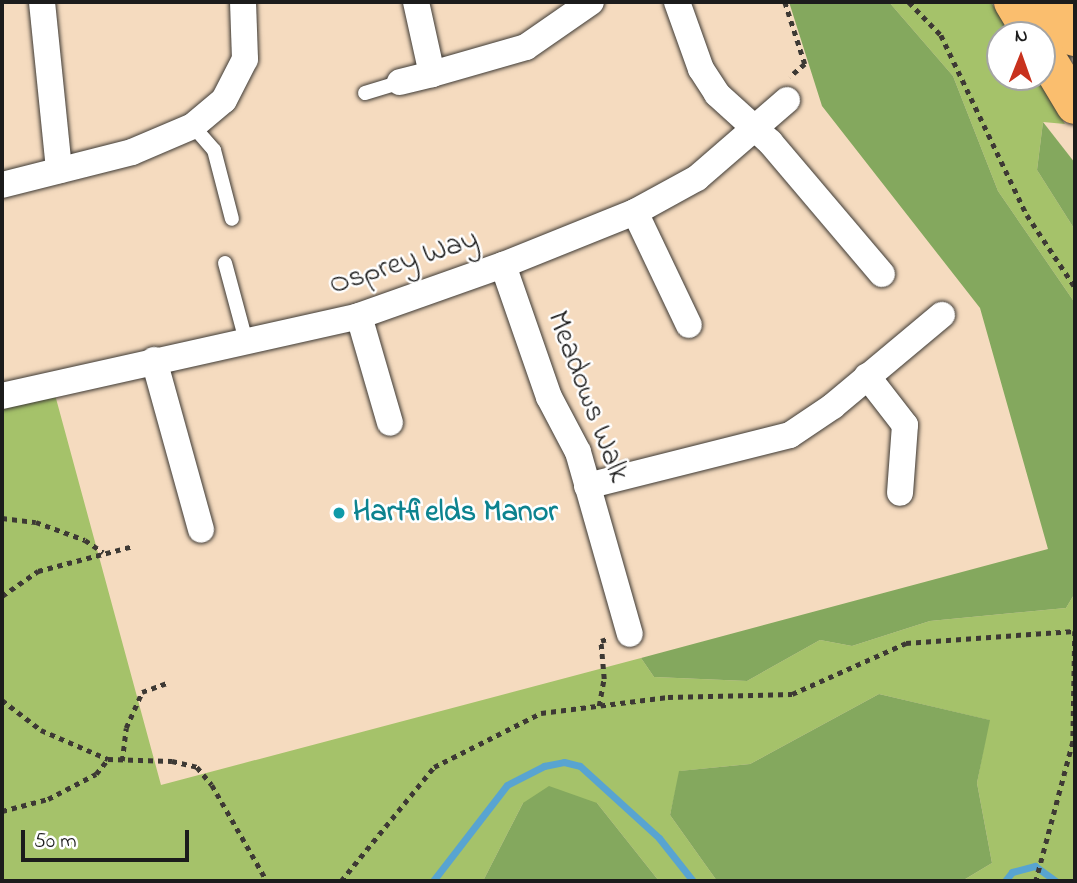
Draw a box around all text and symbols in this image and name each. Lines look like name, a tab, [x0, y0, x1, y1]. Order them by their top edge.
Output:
north arrow	[986, 21, 1056, 91]
text: N	[1015, 23, 1028, 50]
street label: Osprey Way	[325, 222, 483, 304]
street label: Meadows Walk	[538, 306, 636, 488]
place label: Hartfields Manor	[353, 495, 558, 531]
marker: Hartfields Manor	[331, 505, 347, 521]
scale bar	[24, 816, 192, 860]
text: 50 m	[34, 827, 77, 857]

